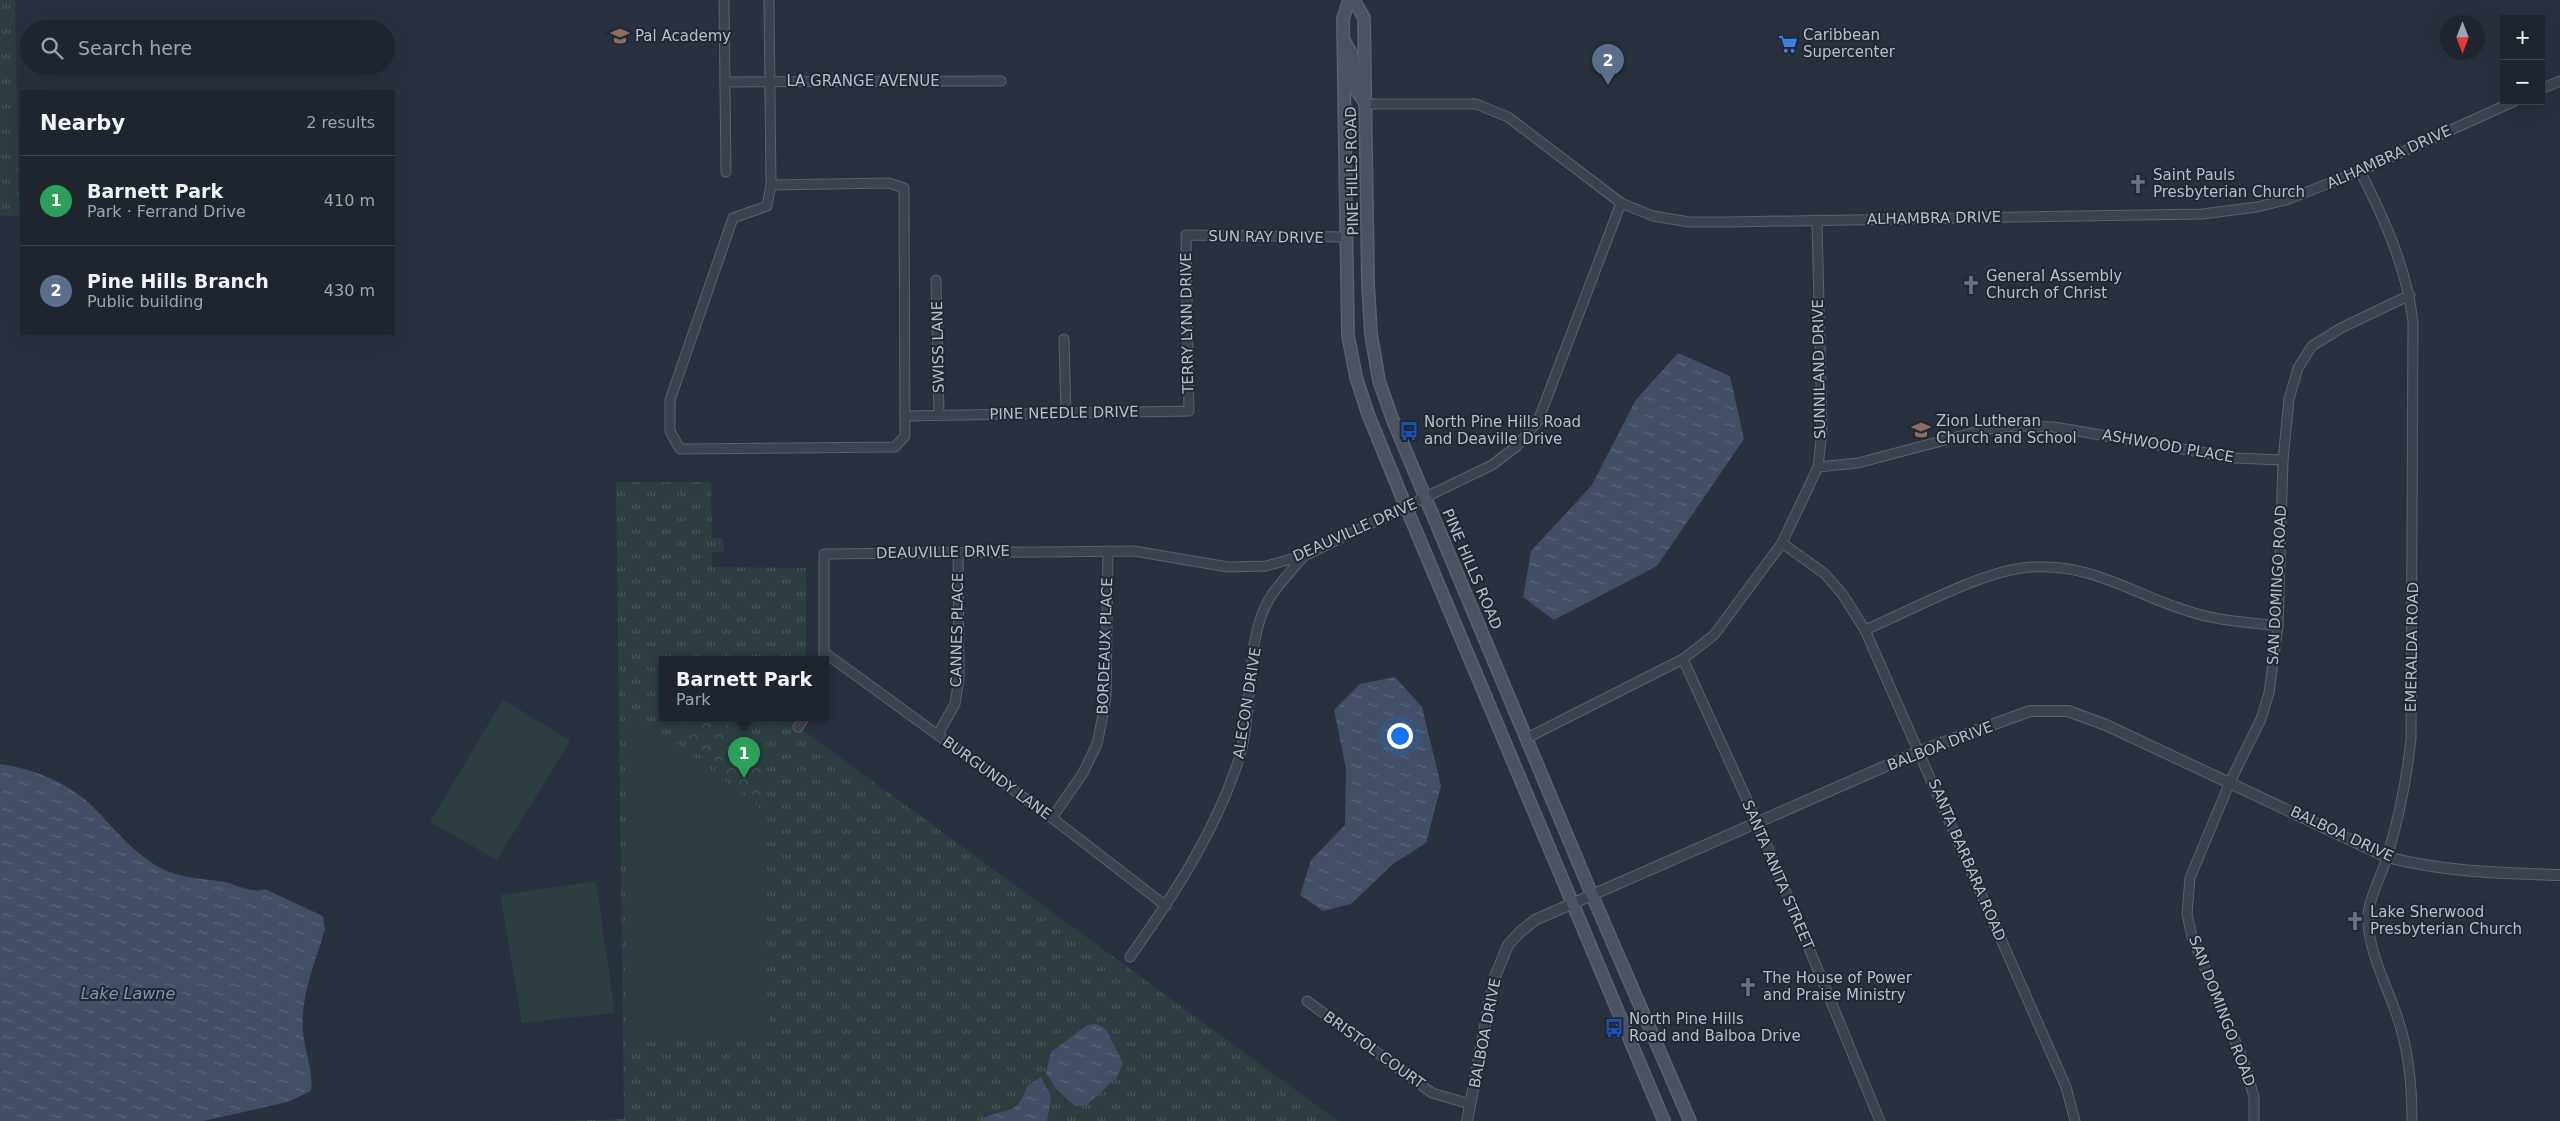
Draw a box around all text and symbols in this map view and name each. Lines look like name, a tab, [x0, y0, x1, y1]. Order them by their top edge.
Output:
north arrow	[2440, 15, 2485, 60]
map controls	[2500, 15, 2545, 105]
button: +	[2500, 15, 2545, 60]
search box	[20, 20, 395, 75]
school or university icon: Pal Academy	[609, 25, 631, 47]
place label: Caribbean Supercenter	[1803, 26, 1896, 61]
place label: Pal Academy	[635, 27, 731, 45]
supermarket icon: Caribbean Supercenter	[1777, 33, 1799, 55]
icon: search	[38, 34, 66, 62]
text: Search here	[78, 37, 192, 59]
pin: 2	[1592, 44, 1624, 85]
button: −	[2500, 60, 2545, 105]
street label: LA GRANGE AVENUE	[786, 72, 940, 90]
street label: PINE HILLS ROAD	[1342, 106, 1362, 236]
text: Nearby	[40, 111, 125, 135]
text: 2 results	[306, 113, 375, 132]
street label: ALHAMBRA DRIVE	[2324, 121, 2454, 193]
place label: Saint Pauls Presbyterian Church	[2153, 166, 2305, 201]
church icon: Saint Pauls Presbyterian Church	[2127, 173, 2149, 195]
text: Barnett Park	[87, 180, 223, 202]
text: 1	[50, 191, 62, 210]
text: 410 m	[324, 191, 375, 210]
text: Park · Ferrand Drive	[87, 202, 246, 221]
street label: ALHAMBRA DRIVE	[1867, 208, 2001, 228]
street label: SUN RAY DRIVE	[1208, 227, 1324, 247]
street label: TERRY LYNN DRIVE	[1177, 252, 1197, 395]
place label: General Assembly Church of Christ	[1986, 267, 2122, 302]
text: Pine Hills Branch	[87, 270, 269, 292]
church icon: General Assembly Church of Christ	[1960, 274, 1982, 296]
text: 2	[50, 281, 62, 300]
text: 430 m	[324, 281, 375, 300]
text: Public building	[87, 292, 204, 311]
street label: SUNNILAND DRIVE	[1809, 299, 1829, 439]
street label: SWISS LANE	[928, 301, 948, 393]
street label: PINE NEEDLE DRIVE	[989, 403, 1139, 423]
place label: Zion Lutheran Church and School	[1936, 412, 2077, 447]
place label: North Pine Hills Road and Deaville Drive	[1424, 413, 1581, 448]
school or university icon: Zion Lutheran Church and School	[1910, 419, 1932, 441]
bus stop icon: North Pine Hills Road and Deaville Drive	[1398, 420, 1420, 442]
street label: ASHWOOD PLACE	[2101, 426, 2235, 466]
street label: DEAUVILLE DRIVE	[1290, 495, 1420, 565]
street label: SAN DOMINGO ROAD	[2264, 505, 2290, 665]
street label: PINE HILLS ROAD	[1438, 506, 1506, 632]
street label: DEAUVILLE DRIVE	[876, 542, 1010, 562]
street label: CANNES PLACE	[947, 573, 967, 687]
street label: BORDEAUX PLACE	[1094, 577, 1116, 715]
street label: EMERALDA ROAD	[2402, 582, 2422, 712]
street label: ALECON DRIVE	[1229, 646, 1265, 760]
popup	[659, 656, 829, 721]
text: Barnett Park	[676, 668, 812, 690]
text: Park	[676, 690, 711, 709]
street label: BALBOA DRIVE	[1885, 718, 1995, 774]
your location	[1387, 723, 1413, 749]
street label: BURGUNDY LANE	[939, 733, 1055, 823]
pin: 1	[728, 737, 760, 778]
street label: SANTA BARBARA ROAD	[1925, 776, 2009, 944]
street label: SANTA ANITA STREET	[1738, 798, 1818, 953]
street label: BALBOA DRIVE	[2288, 802, 2396, 866]
place label: Lake Sherwood Presbyterian Church	[2370, 903, 2522, 938]
church icon: Lake Sherwood Presbyterian Church	[2344, 910, 2366, 932]
street label: SAN DOMINGO ROAD	[2185, 933, 2259, 1089]
place label: The House of Power and Praise Ministry	[1762, 969, 1913, 1004]
street label: BALBOA DRIVE	[1466, 976, 1504, 1090]
church icon: The House of Power and Praise Ministry	[1737, 976, 1759, 998]
water label: Lake Lawne	[81, 984, 176, 1003]
street label: BRISTOL COURT	[1320, 1007, 1429, 1093]
place label: North Pine Hills Road and Balboa Drive	[1629, 1010, 1801, 1045]
bus stop icon: North Pine Hills Road and Balboa Drive	[1603, 1017, 1625, 1039]

